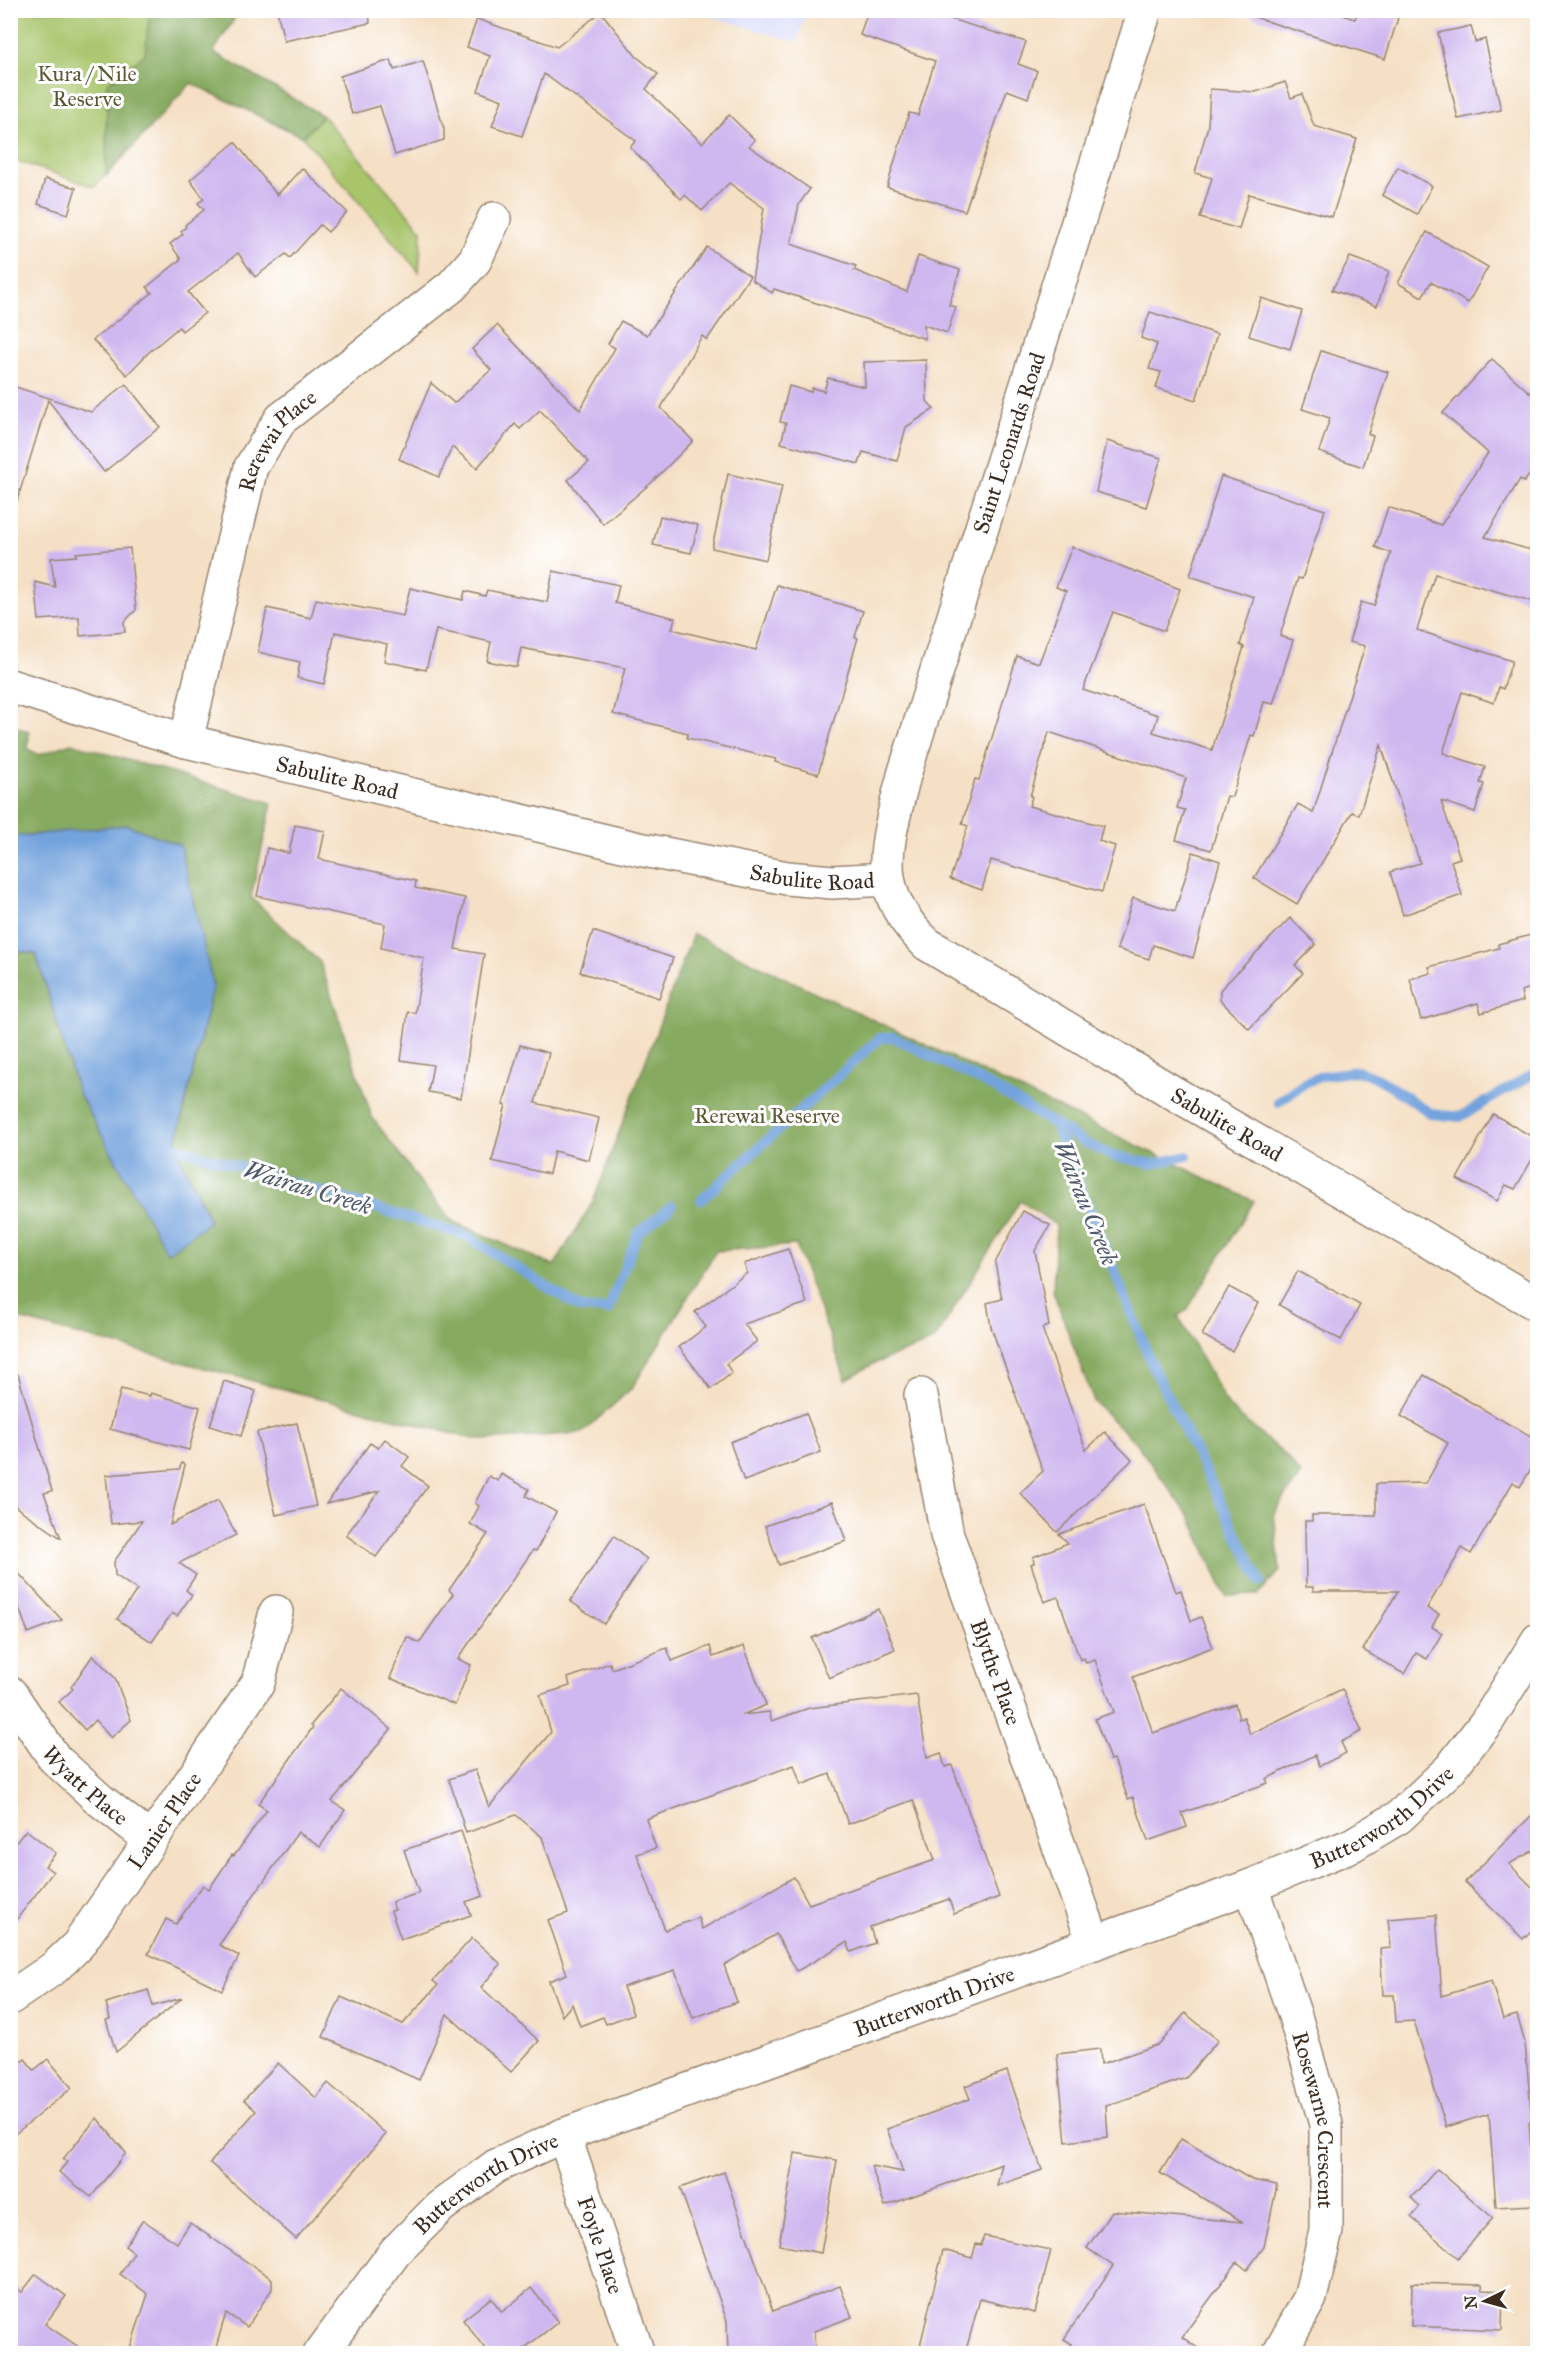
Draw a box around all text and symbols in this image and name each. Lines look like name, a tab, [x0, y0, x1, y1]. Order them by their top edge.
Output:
park label: Kura / Nile Reserve	[37, 60, 137, 112]
street label: Saint Leonards Road	[967, 349, 1051, 537]
street label: Rerewai Place	[232, 383, 322, 494]
street label: Sabulite Road	[274, 749, 401, 805]
street label: Sabulite Road	[748, 858, 875, 896]
street label: Sabulite Road	[1166, 1081, 1288, 1167]
park label: Rerewai Reserve	[694, 1102, 840, 1129]
water label: Wairau Creek	[1047, 1136, 1125, 1270]
water label: Wairau Creek	[240, 1154, 376, 1222]
street label: Blythe Place	[965, 1615, 1028, 1729]
street label: Wyatt Place	[36, 1740, 134, 1831]
street label: Butterworth Drive	[1306, 1759, 1459, 1874]
street label: Lanier Place	[121, 1767, 207, 1874]
street label: Butterworth Drive	[850, 1959, 1018, 2042]
street label: Rosewarne Crescent	[1287, 2028, 1340, 2209]
street label: Butterworth Drive	[407, 2126, 562, 2240]
street label: Foyle Place	[572, 2193, 630, 2297]
north arrow	[1455, 2271, 1515, 2331]
text: N	[1460, 2294, 1481, 2310]

